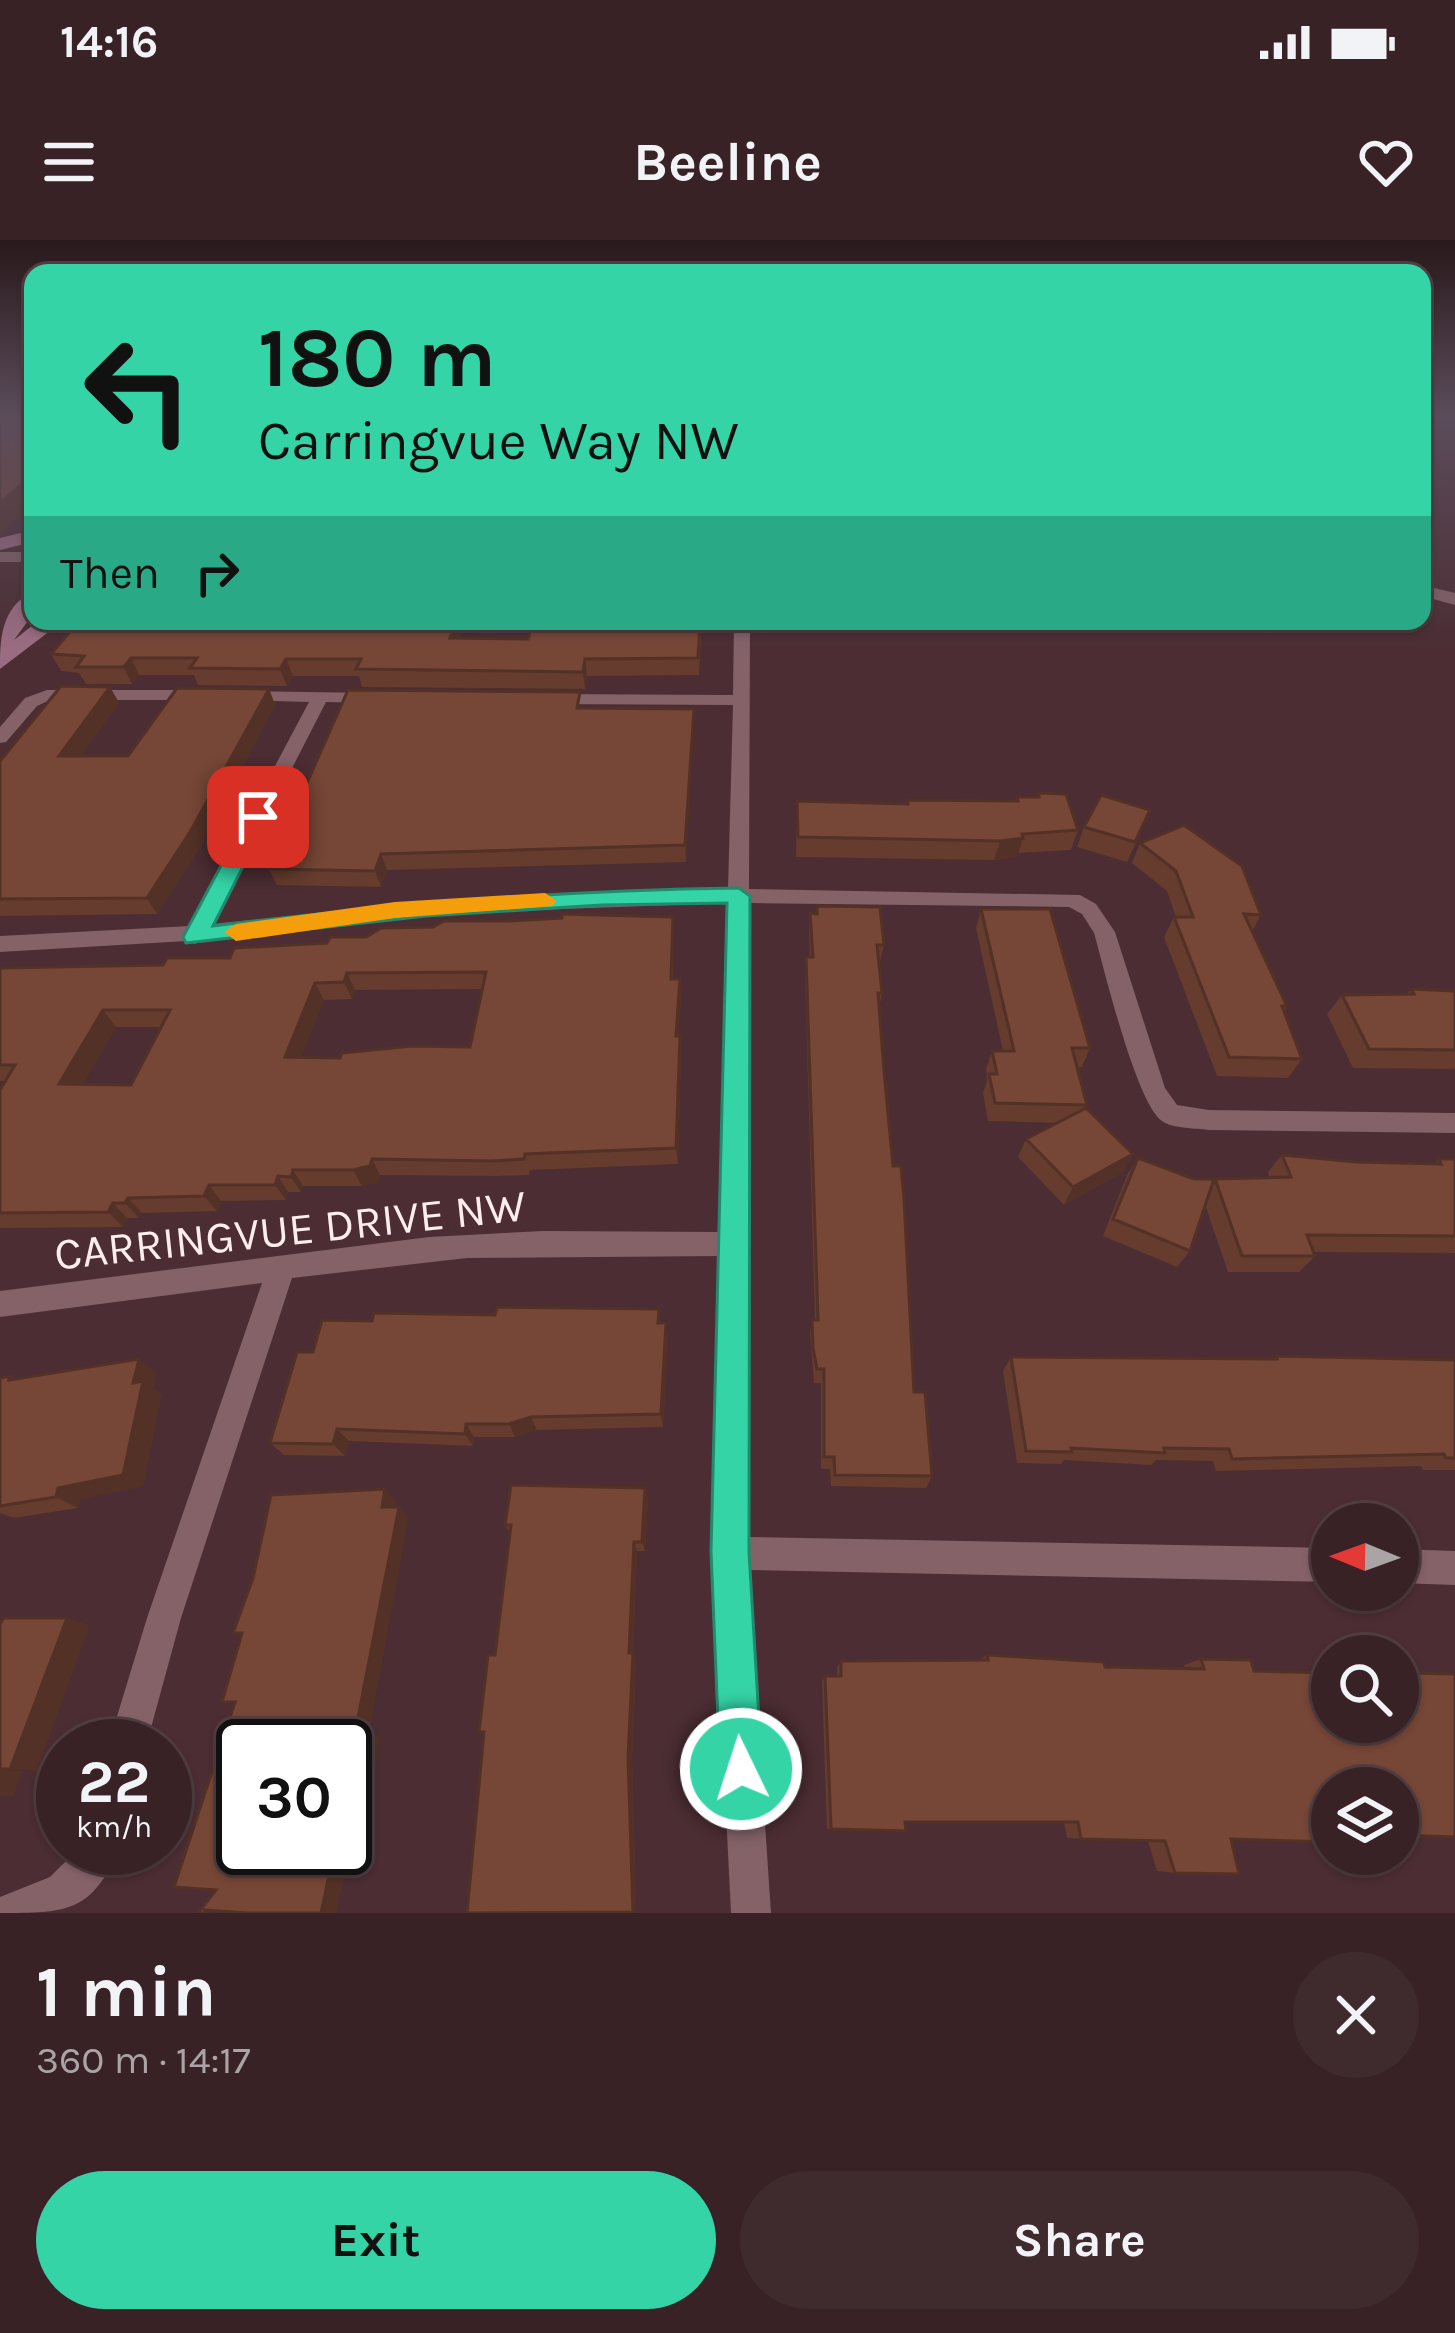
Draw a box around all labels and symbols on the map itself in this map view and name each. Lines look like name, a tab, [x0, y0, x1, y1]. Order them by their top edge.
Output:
pin	[207, 766, 309, 868]
street label: CARRINGVUE DRIVE NW	[52, 1179, 528, 1281]
north arrow	[1311, 1503, 1419, 1611]
position arrow	[678, 1706, 804, 1832]
speed limit sign: 30	[216, 1719, 372, 1875]

